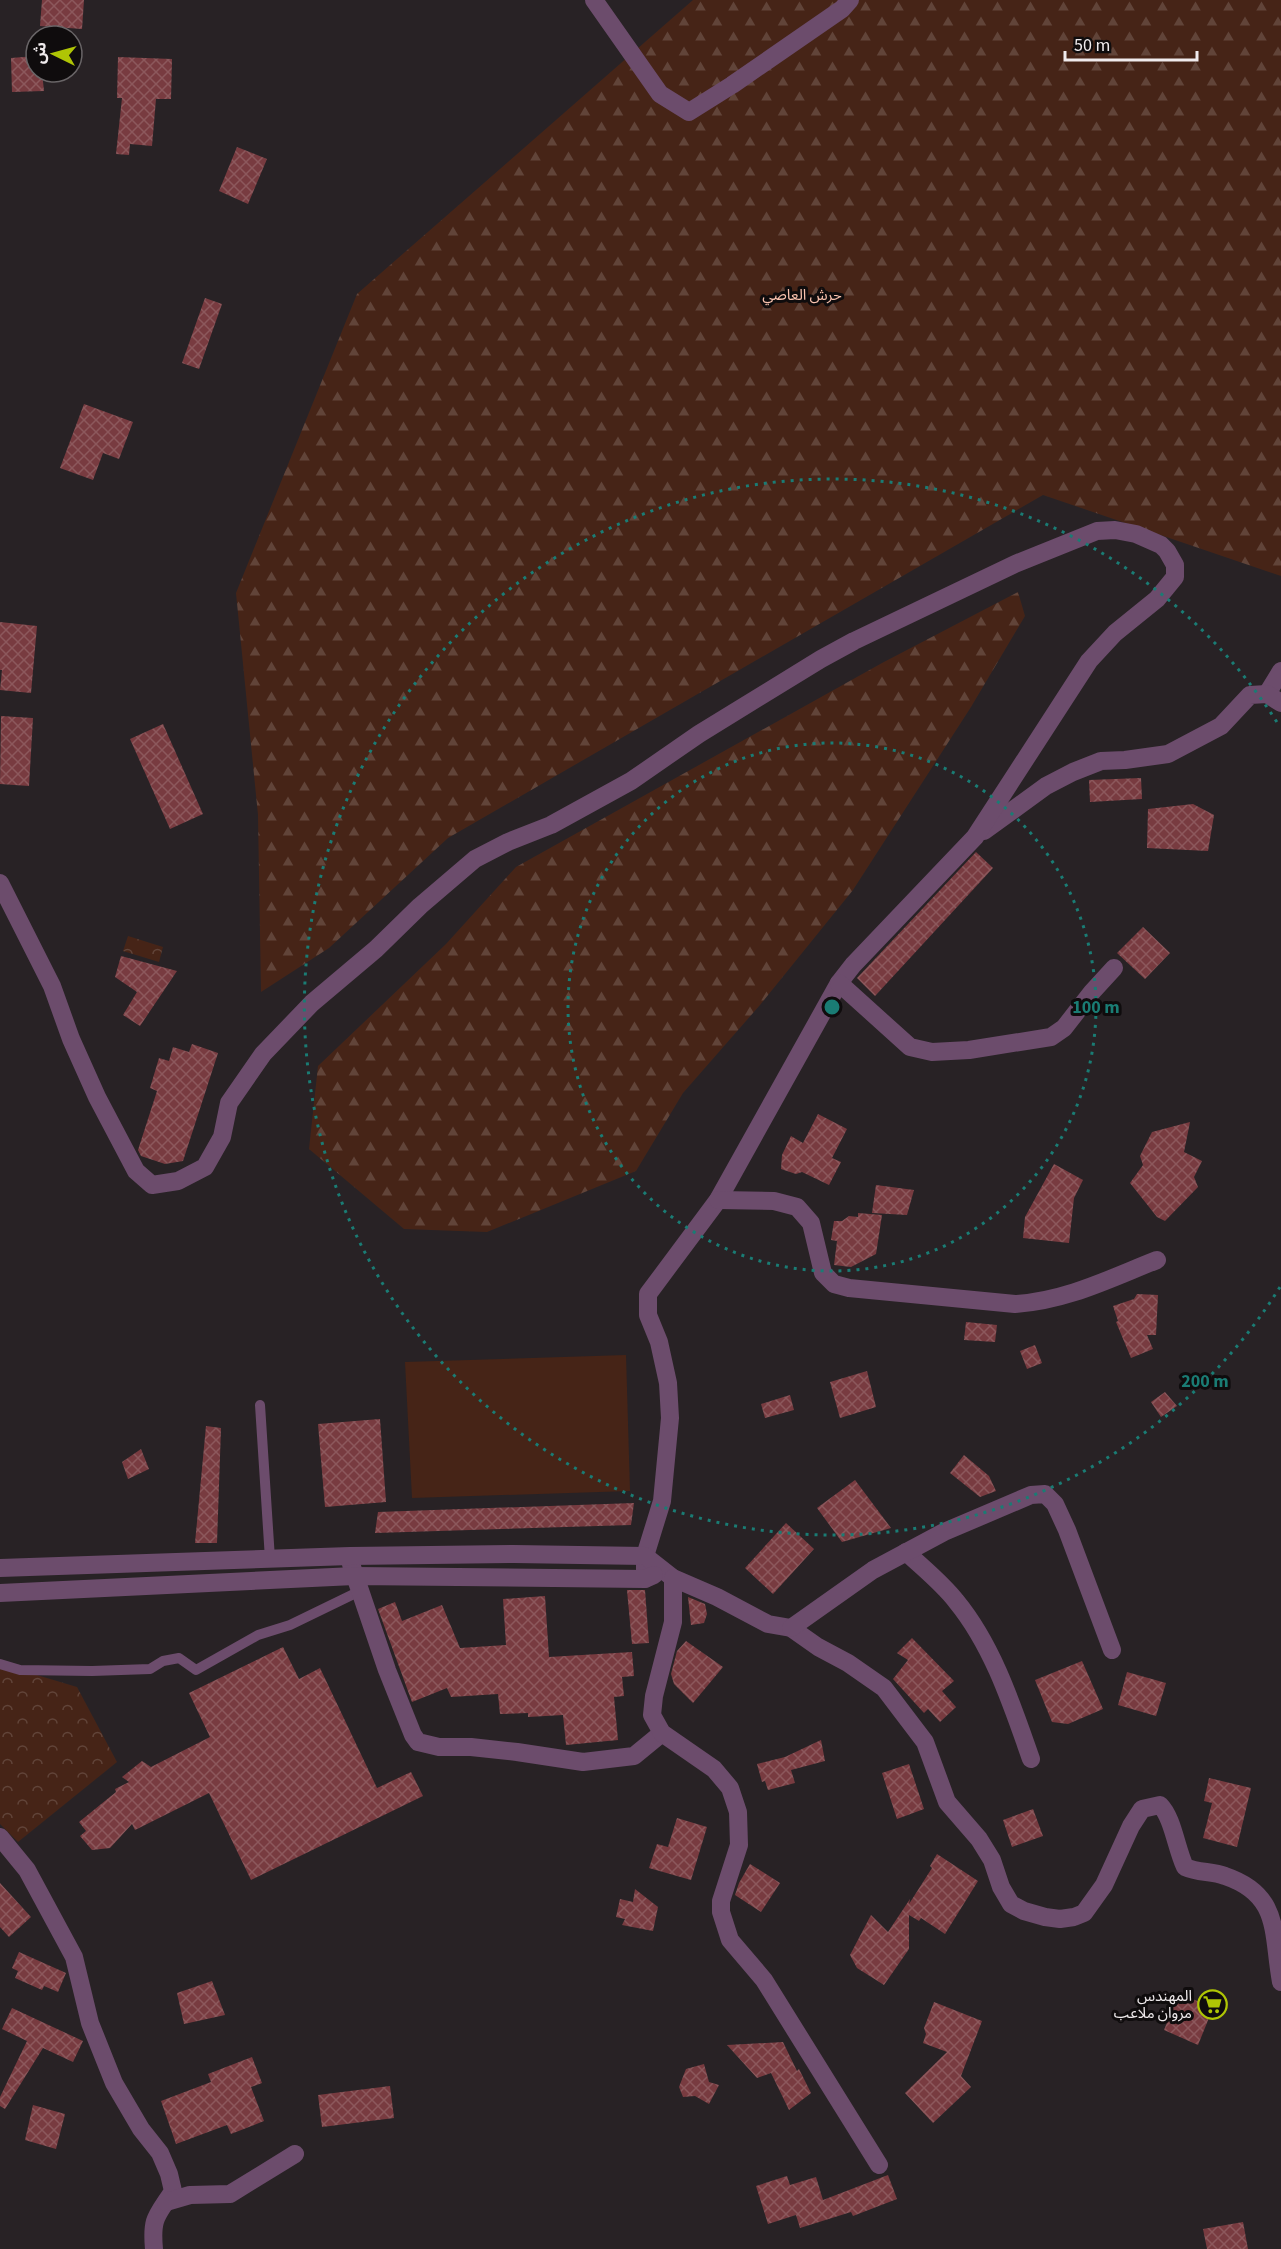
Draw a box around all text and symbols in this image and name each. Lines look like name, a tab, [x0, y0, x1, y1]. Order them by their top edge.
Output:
north arrow	[24, 24, 84, 84]
scale bar	[1065, 24, 1197, 62]
text: 50 m	[1074, 33, 1110, 58]
text: ش	[28, 41, 52, 65]
park label: حرش العاصي	[762, 285, 842, 306]
text: 100 m	[1072, 995, 1120, 1020]
centre of rings	[822, 997, 842, 1017]
text: 200 m	[1181, 1369, 1229, 1394]
place label: المهندس مروان ملاعب	[1114, 1986, 1192, 2024]
supermarket icon: المهندس مروان ملاعب	[1197, 1989, 1229, 2021]

